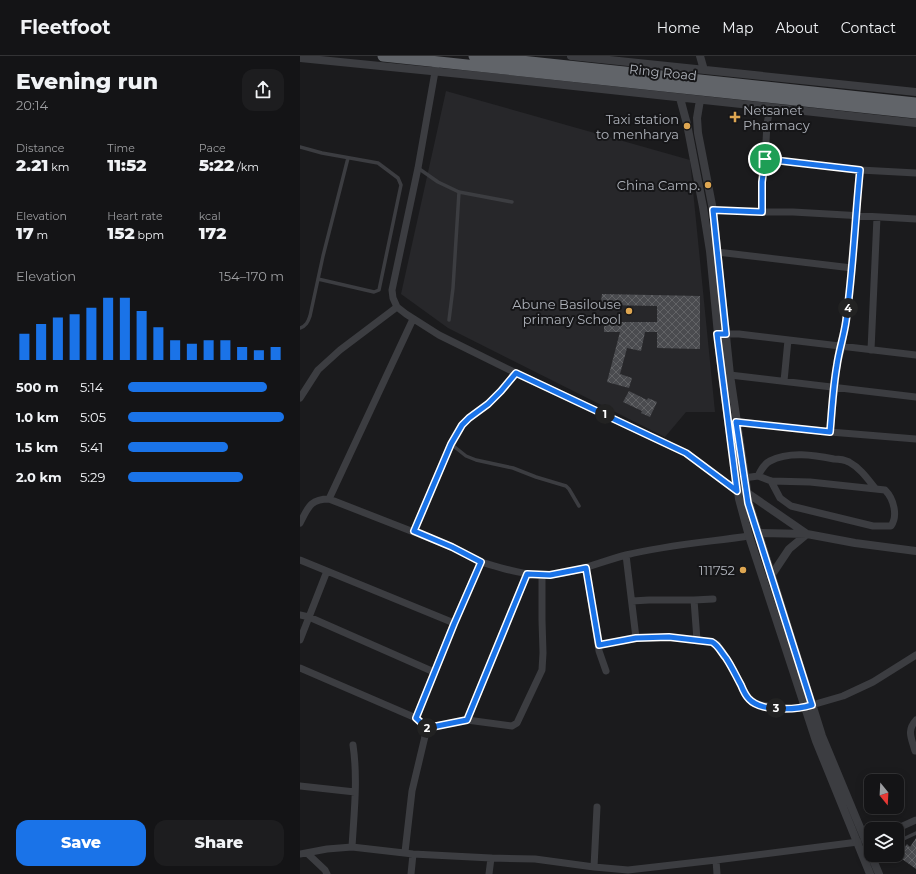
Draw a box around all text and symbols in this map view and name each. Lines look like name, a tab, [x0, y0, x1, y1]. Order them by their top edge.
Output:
text: Fleetfoot	[20, 16, 110, 39]
text: Home	[657, 19, 700, 37]
text: Map	[722, 19, 753, 37]
text: About	[775, 19, 819, 37]
text: Contact	[841, 19, 896, 37]
street label: Ring Road	[628, 60, 698, 84]
text: Evening run	[16, 68, 158, 95]
button: share	[242, 69, 284, 111]
text: 20:14	[16, 97, 48, 113]
place label: Netsanet Pharmacy	[743, 102, 811, 133]
place label: Taxi station to menharya	[596, 111, 679, 142]
marker: Netsanet Pharmacy	[730, 112, 740, 122]
marker: Taxi station to menharya	[682, 121, 692, 131]
text: Distance	[16, 141, 64, 155]
text: Time	[107, 141, 135, 155]
text: Pace	[199, 141, 226, 155]
pin	[748, 142, 782, 176]
icon: arrive	[754, 148, 776, 170]
text: 2.21	[16, 155, 48, 175]
text: 11:52	[107, 155, 146, 175]
text: 5:22	[199, 155, 234, 175]
text: km	[48, 160, 69, 174]
text: /km	[234, 160, 259, 174]
place label: China Camp.	[617, 177, 700, 193]
marker: China Camp.	[703, 180, 713, 190]
text: Elevation	[16, 209, 67, 223]
text: Heart rate	[107, 209, 163, 223]
text: kcal	[199, 209, 221, 223]
text: 17	[16, 223, 34, 243]
text: 152	[107, 223, 135, 243]
text: 172	[199, 223, 226, 243]
text: m	[34, 228, 48, 242]
text: bpm	[135, 228, 164, 242]
text: Elevation	[16, 268, 76, 284]
text: 154–170 m	[219, 268, 284, 284]
place label: Abune Basilouse primary School	[512, 296, 621, 327]
pin: 4	[838, 298, 858, 318]
text: 4	[844, 301, 852, 315]
marker: Abune Basilouse primary School	[624, 306, 634, 316]
text: 500 m	[16, 379, 59, 395]
text: 5:14	[80, 379, 103, 395]
pin: 1	[595, 404, 615, 424]
text: 1	[603, 407, 607, 421]
text: 1.0 km	[16, 409, 59, 425]
text: 5:05	[80, 409, 106, 425]
text: 1.5 km	[16, 439, 58, 455]
text: 5:41	[80, 439, 103, 455]
text: 2.0 km	[16, 469, 62, 485]
text: 5:29	[80, 469, 105, 485]
place label: 111752	[699, 562, 735, 578]
marker: 111752	[738, 565, 748, 575]
pin: 3	[766, 698, 786, 718]
text: 3	[773, 701, 779, 715]
pin: 2	[417, 718, 437, 738]
text: 2	[424, 721, 430, 735]
north arrow	[864, 774, 904, 814]
map controls	[864, 774, 904, 862]
button: Save	[16, 820, 146, 866]
button: Share	[154, 820, 284, 866]
button: layers	[864, 822, 904, 862]

